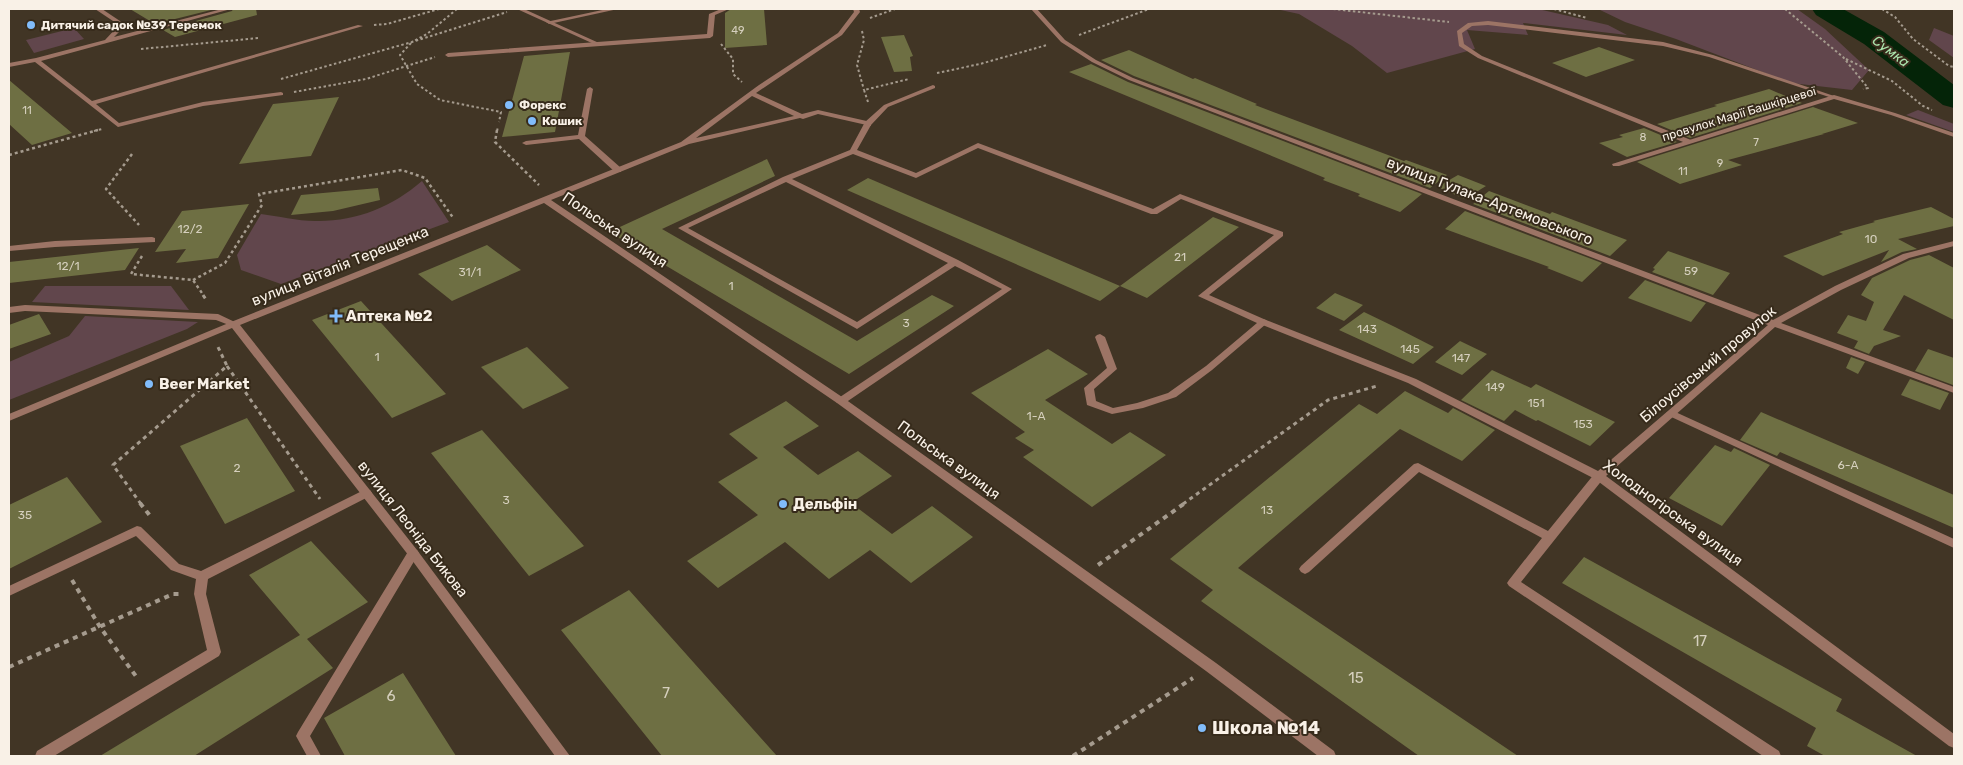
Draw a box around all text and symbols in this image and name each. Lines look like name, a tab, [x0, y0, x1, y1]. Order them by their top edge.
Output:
place label: Дитячий садок №39 Теремок	[41, 18, 222, 32]
marker: Дитячий садок №39 Теремок	[25, 19, 37, 31]
house number: 49	[731, 24, 745, 37]
water label: Сумка	[1869, 32, 1913, 71]
street label: провулок Марії Башкірцевої	[1660, 84, 1819, 144]
place label: Форекс	[519, 98, 566, 112]
marker: Форекс	[503, 99, 515, 111]
house number: 11	[22, 104, 32, 117]
place label: Кошик	[542, 114, 583, 128]
marker: Кошик	[526, 115, 538, 127]
house number: 8	[1640, 131, 1647, 144]
house number: 7	[1753, 136, 1759, 149]
street label: вулиця Гулака-Артемовського	[1384, 153, 1596, 249]
house number: 9	[1717, 157, 1723, 170]
house number: 11	[1678, 165, 1688, 178]
street label: Польська вулиця	[559, 188, 671, 272]
house number: 12/2	[178, 222, 202, 236]
street label: вулиця Віталія Терещенка	[249, 222, 431, 310]
house number: 10	[1865, 232, 1877, 246]
house number: 21	[1174, 250, 1186, 264]
house number: 12/1	[56, 259, 80, 273]
house number: 59	[1684, 264, 1698, 278]
house number: 31/1	[458, 265, 482, 279]
house number: 1	[728, 279, 734, 293]
street label: Білоусівський провулок	[1636, 302, 1780, 426]
place label: Аптека №2	[346, 307, 433, 325]
marker: Аптека №2	[330, 310, 342, 322]
house number: 3	[902, 316, 910, 330]
house number: 143	[1357, 322, 1377, 336]
house number: 145	[1400, 342, 1420, 356]
house number: 1	[374, 350, 380, 364]
house number: 147	[1452, 351, 1470, 365]
place label: Beer Market	[159, 375, 250, 393]
marker: Beer Market	[143, 378, 155, 390]
house number: 149	[1485, 380, 1505, 394]
house number: 151	[1527, 396, 1545, 410]
house number: 1-А	[1027, 409, 1045, 423]
street label: Польська вулиця	[894, 417, 1004, 503]
house number: 153	[1573, 417, 1593, 431]
street label: Холодногірська вулиця	[1600, 456, 1746, 570]
street label: вулиця Леоніда Бикова	[354, 457, 472, 601]
house number: 6-А	[1837, 458, 1859, 472]
house number: 2	[233, 461, 241, 475]
house number: 3	[502, 493, 510, 507]
place label: Дельфін	[793, 495, 857, 513]
marker: Дельфін	[777, 498, 789, 510]
house number: 13	[1261, 503, 1273, 517]
house number: 35	[18, 508, 32, 522]
house number: 17	[1693, 632, 1707, 650]
house number: 15	[1348, 669, 1364, 687]
house number: 7	[662, 684, 670, 702]
house number: 6	[386, 687, 396, 705]
place label: Школа №14	[1212, 717, 1320, 739]
marker: Школа №14	[1196, 722, 1208, 734]

